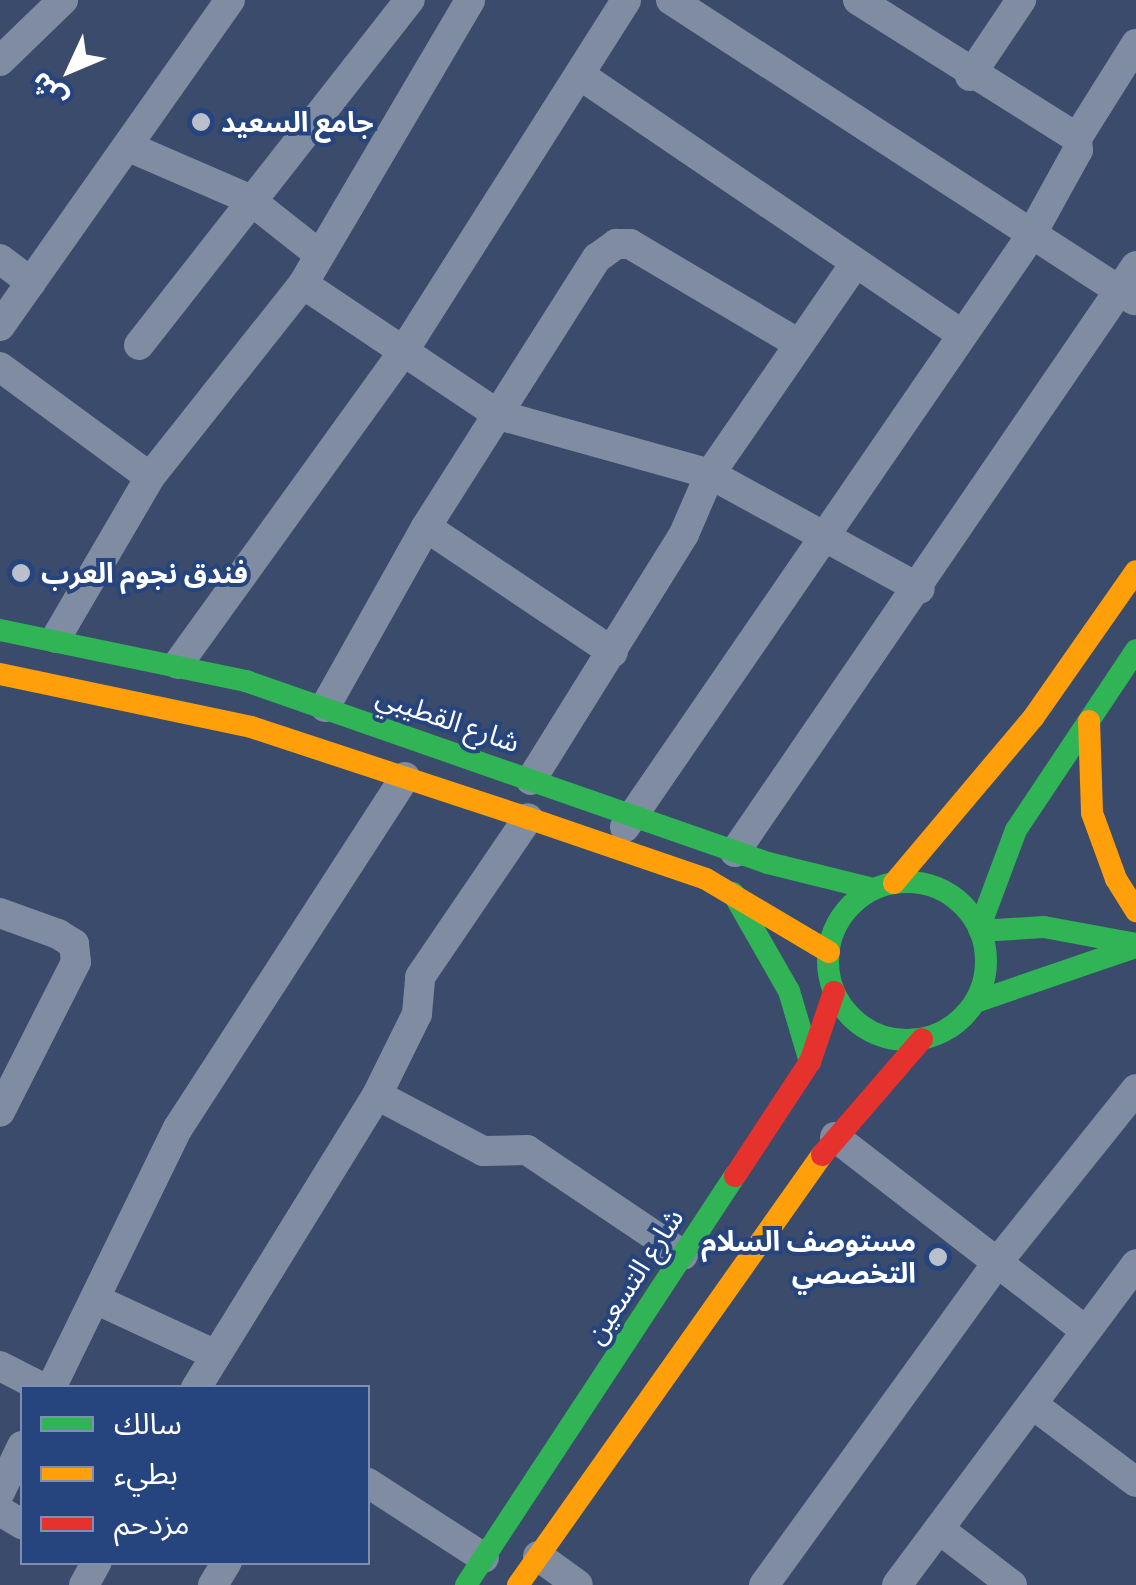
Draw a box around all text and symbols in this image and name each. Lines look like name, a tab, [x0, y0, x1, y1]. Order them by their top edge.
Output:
north arrow	[20, 20, 120, 120]
text: ش	[21, 64, 75, 118]
place label: جامع السعيد	[221, 105, 374, 139]
marker: جامع السعيد	[190, 111, 212, 133]
place label: فندق نجوم العرب	[41, 556, 248, 590]
marker: فندق نجوم العرب	[10, 562, 32, 584]
street label: شارع القطيبي	[372, 679, 524, 759]
street label: شارع التسعين	[578, 1202, 690, 1350]
place label: مستوصف السلام التخصصي	[701, 1224, 916, 1290]
marker: مستوصف السلام التخصصي	[925, 1244, 951, 1270]
legend	[20, 1385, 370, 1565]
text: سالك	[114, 1403, 182, 1443]
text: بطيء	[114, 1453, 178, 1493]
text: مزدحم	[114, 1503, 190, 1543]

